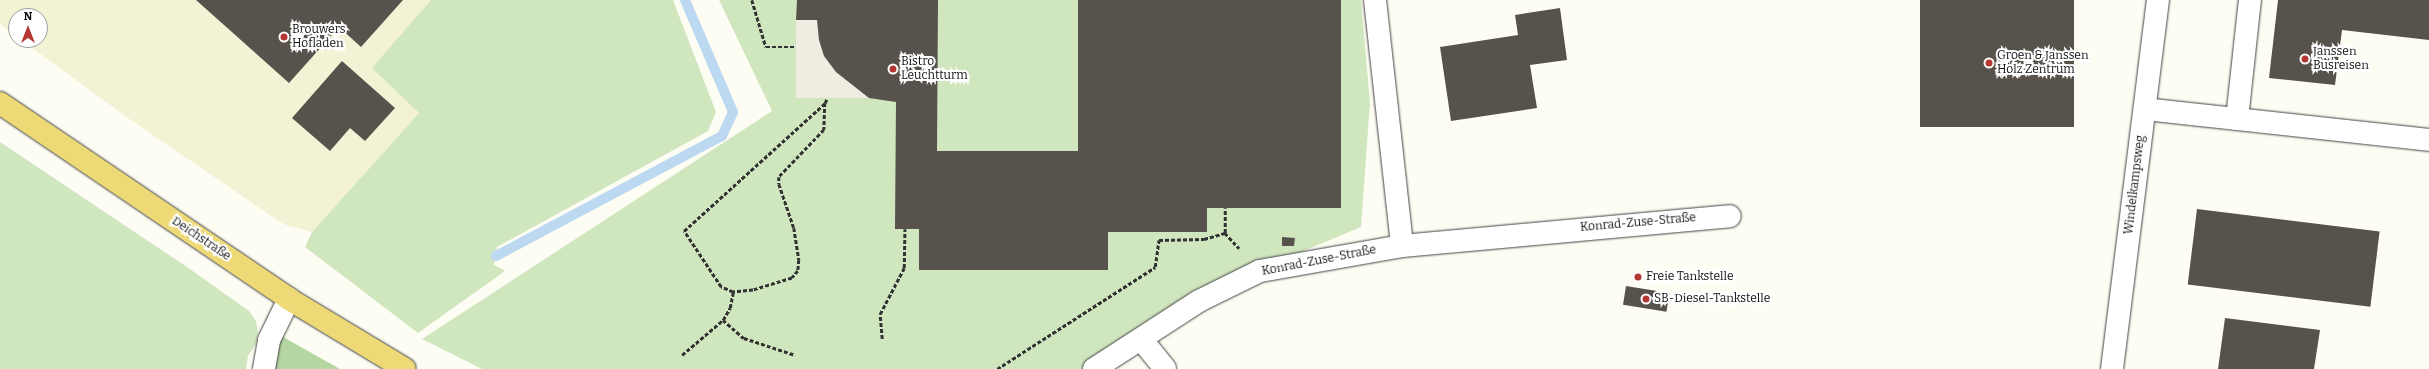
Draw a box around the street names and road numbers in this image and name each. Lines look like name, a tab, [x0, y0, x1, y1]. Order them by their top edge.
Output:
street label: Windelkampsweg	[2122, 135, 2148, 235]
street label: Konrad-Zuse-Straße	[1580, 211, 1696, 235]
street label: Deichstraße	[169, 214, 233, 264]
street label: Konrad-Zuse-Straße	[1261, 243, 1377, 279]

